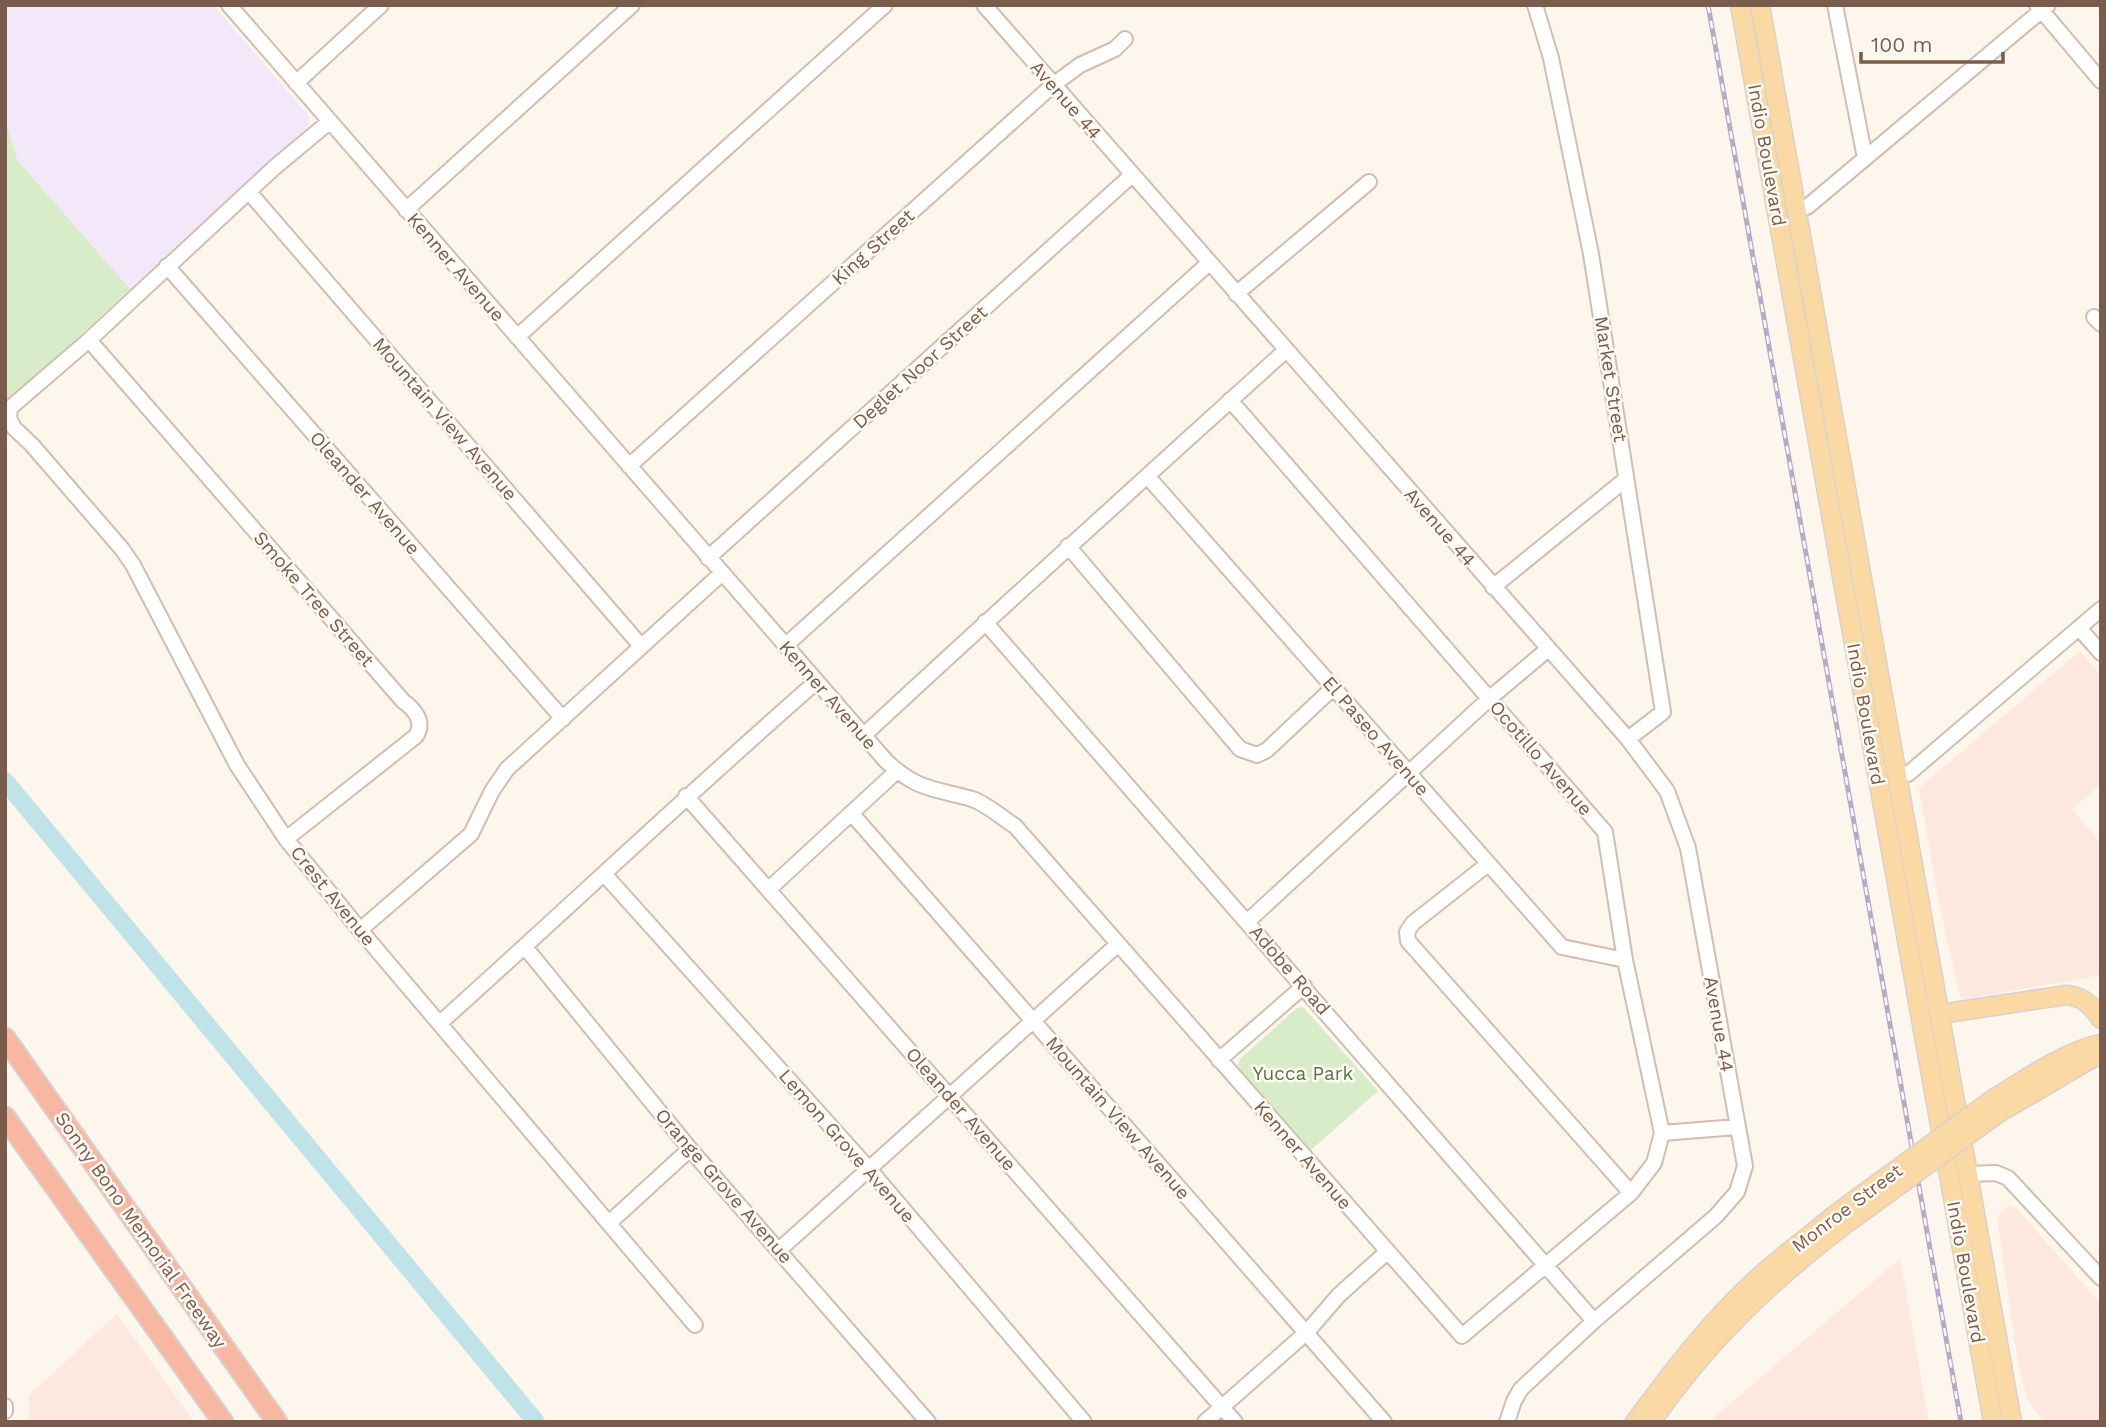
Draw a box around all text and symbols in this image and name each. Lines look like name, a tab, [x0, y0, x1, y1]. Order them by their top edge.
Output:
scale bar	[1861, 21, 2003, 65]
text: 100 m	[1871, 32, 1933, 57]
street label: Avenue 44	[1026, 56, 1106, 144]
street label: Indio Boulevard	[1743, 82, 1791, 228]
street label: King Street	[827, 204, 919, 290]
street label: Kenner Avenue	[402, 208, 510, 326]
street label: Deglet Noor Street	[848, 300, 992, 434]
street label: Market Street	[1590, 314, 1632, 444]
street label: Mountain View Avenue	[368, 333, 522, 505]
street label: Oleander Avenue	[305, 426, 425, 560]
street label: Avenue 44	[1400, 483, 1480, 571]
street label: Smoke Tree Street	[249, 526, 379, 672]
street label: Kenner Avenue	[774, 636, 882, 754]
street label: Indio Boulevard	[1842, 641, 1890, 787]
street label: El Paseo Avenue	[1318, 671, 1434, 801]
street label: Ocotillo Avenue	[1485, 696, 1597, 820]
street label: Crest Avenue	[286, 841, 380, 951]
street label: Adobe Road	[1245, 920, 1335, 1020]
street label: Avenue 44	[1699, 974, 1739, 1074]
street label: Mountain View Avenue	[1041, 1032, 1195, 1204]
street label: Oleander Avenue	[901, 1042, 1021, 1176]
park label: Yucca Park	[1253, 1062, 1353, 1085]
street label: Lemon Grove Avenue	[774, 1064, 920, 1228]
street label: Kenner Avenue	[1249, 1096, 1357, 1214]
street label: Orange Grove Avenue	[650, 1104, 798, 1268]
street label: Sonny Bono Memorial Freeway	[50, 1107, 232, 1353]
street label: Monroe Street	[1787, 1159, 1907, 1257]
street label: Indio Boulevard	[1942, 1199, 1990, 1345]

